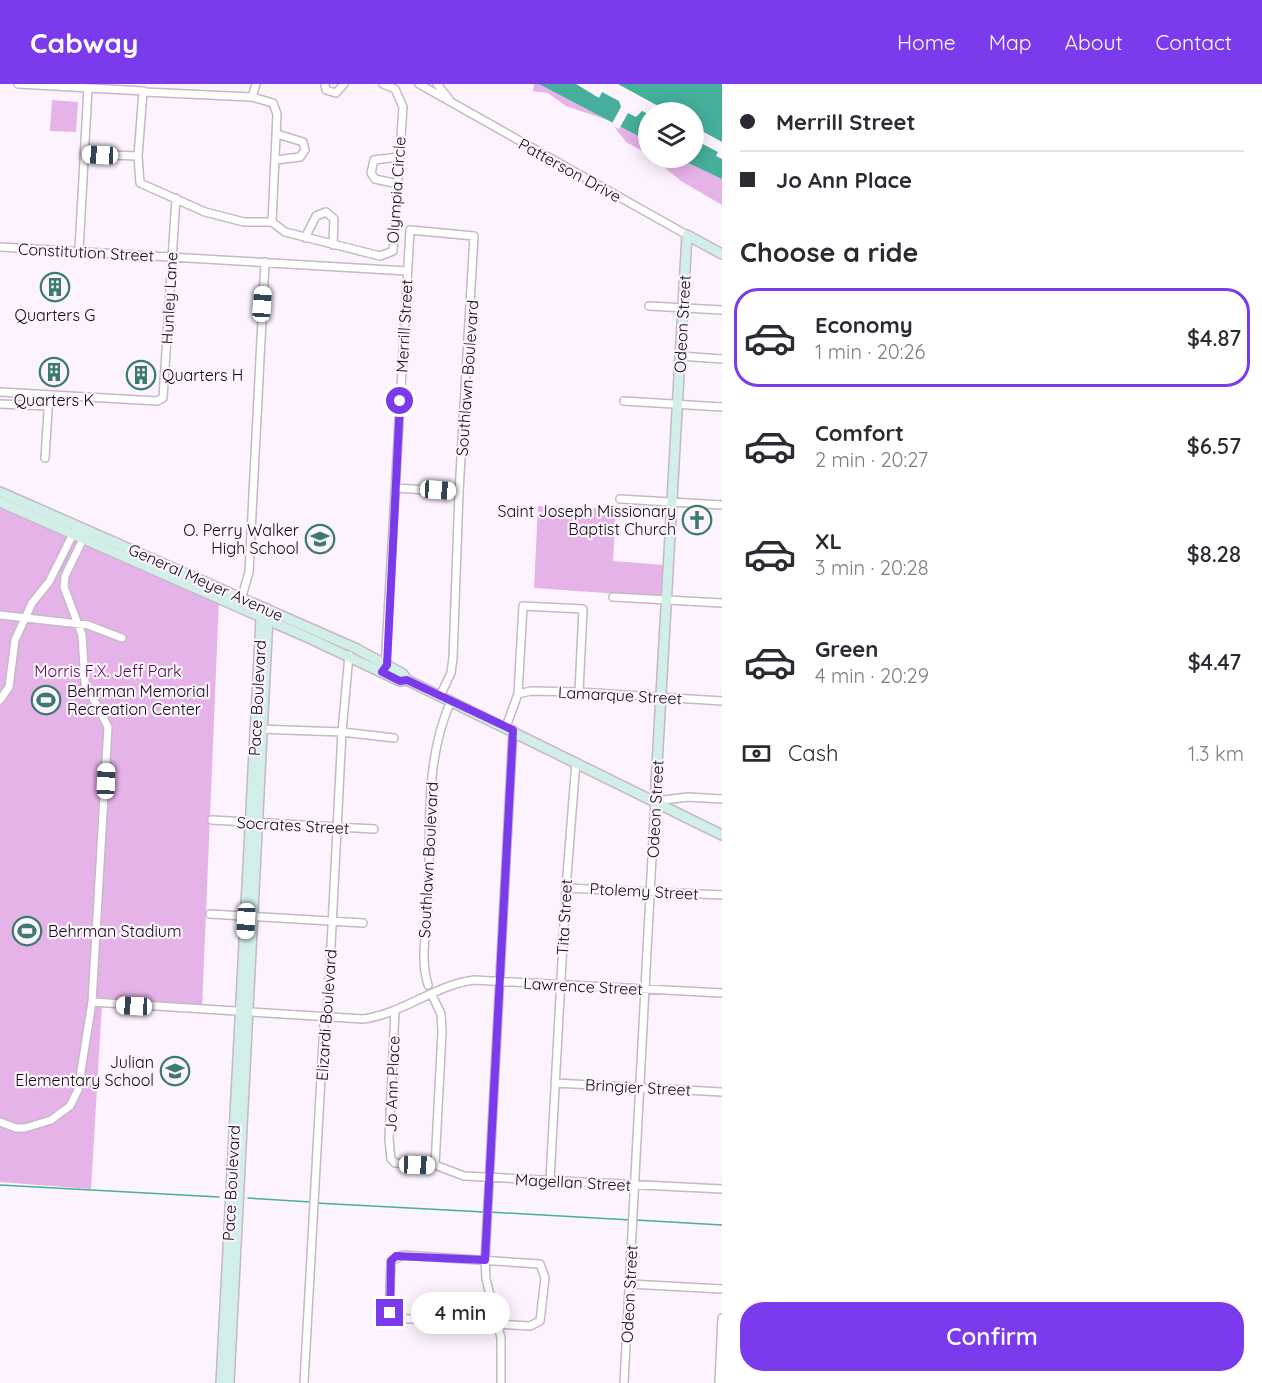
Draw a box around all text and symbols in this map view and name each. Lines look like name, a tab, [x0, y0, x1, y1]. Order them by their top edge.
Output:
text: Cabway	[30, 25, 138, 60]
text: Home	[897, 29, 956, 55]
text: Map	[989, 29, 1032, 55]
text: About	[1065, 29, 1123, 55]
text: Contact	[1156, 29, 1232, 55]
map controls	[638, 102, 704, 168]
button: layers	[638, 102, 704, 168]
text: Merrill Street	[776, 108, 915, 136]
street label: Patterson Drive	[515, 134, 625, 206]
street label: Olympia Circle	[382, 136, 410, 244]
car	[82, 145, 118, 165]
text: Jo Ann Place	[776, 166, 912, 194]
text: Choose a ride	[740, 235, 918, 269]
street label: Constitution Street	[18, 238, 154, 266]
street label: Hunley Lane	[157, 251, 181, 345]
building icon: Quarters G	[39, 271, 71, 303]
street label: Odeon Street	[669, 274, 695, 374]
street label: Merrill Street	[392, 279, 416, 373]
car	[252, 285, 272, 323]
street label: Southlawn Boulevard	[452, 299, 482, 457]
place label: Quarters G	[15, 305, 95, 325]
icon: car	[743, 311, 797, 365]
text: Economy	[815, 311, 913, 339]
text: $4.87	[1187, 324, 1241, 352]
text: 1 min · 20:26	[815, 339, 925, 364]
building icon: Quarters K	[38, 356, 70, 388]
building icon: Quarters H	[125, 359, 157, 391]
place label: Quarters H	[162, 365, 243, 385]
route start	[386, 387, 413, 414]
place label: Quarters K	[14, 390, 94, 410]
icon: car	[743, 419, 797, 473]
text: Comfort	[815, 419, 904, 447]
text: $6.57	[1187, 432, 1241, 460]
text: 2 min · 20:27	[815, 447, 928, 472]
car	[419, 480, 457, 500]
place label: Saint Joseph Missionary Baptist Church	[497, 501, 676, 539]
church icon: Saint Joseph Missionary Baptist Church	[681, 504, 713, 536]
place label: O. Perry Walker High School	[183, 520, 299, 558]
school or university icon: O. Perry Walker High School	[304, 523, 336, 555]
icon: car	[743, 527, 797, 581]
text: XL	[815, 527, 842, 555]
street label: General Meyer Avenue	[125, 539, 287, 625]
text: $8.28	[1187, 540, 1241, 568]
text: 3 min · 20:28	[815, 555, 928, 580]
icon: car	[743, 635, 797, 689]
text: Green	[815, 635, 878, 663]
street label: Pace Boulevard	[244, 639, 270, 757]
text: $4.47	[1188, 648, 1241, 676]
park label: Morris F.X. Jeff Park	[34, 661, 182, 681]
text: 4 min · 20:29	[815, 663, 929, 688]
place label: Behrman Memorial Recreation Center	[67, 681, 209, 719]
street label: Lamarque Street	[557, 682, 683, 708]
sports icon: Behrman Memorial Recreation Center	[30, 684, 62, 716]
icon: cash	[740, 737, 773, 770]
text: Cash	[788, 739, 839, 767]
text: 1.3 km	[1188, 741, 1244, 766]
street label: Odeon Street	[642, 759, 668, 859]
car	[96, 763, 116, 799]
street label: Southlawn Boulevard	[414, 781, 442, 939]
street label: Socrates Street	[236, 812, 350, 838]
street label: Tita Street	[552, 878, 576, 956]
street label: Ptolemy Street	[589, 878, 699, 904]
car	[236, 903, 256, 939]
sports icon: Behrman Stadium	[11, 915, 43, 947]
place label: Behrman Stadium	[48, 921, 182, 941]
street label: Elizardi Boulevard	[311, 948, 341, 1082]
street label: Lawrence Street	[523, 973, 643, 999]
car	[116, 996, 152, 1016]
street label: Jo Ann Place	[380, 1035, 404, 1133]
place label: Julian Elementary School	[15, 1052, 154, 1090]
school or university icon: Julian Elementary School	[159, 1055, 191, 1087]
street label: Bringier Street	[585, 1074, 691, 1100]
street label: Pace Boulevard	[218, 1124, 244, 1242]
car	[399, 1155, 435, 1175]
street label: Magellan Street	[515, 1169, 631, 1195]
street label: Odeon Street	[616, 1244, 642, 1344]
callout: 4 min	[411, 1292, 510, 1334]
route end	[376, 1299, 403, 1326]
text: 4 min	[435, 1300, 486, 1325]
button: Confirm	[740, 1302, 1244, 1371]

